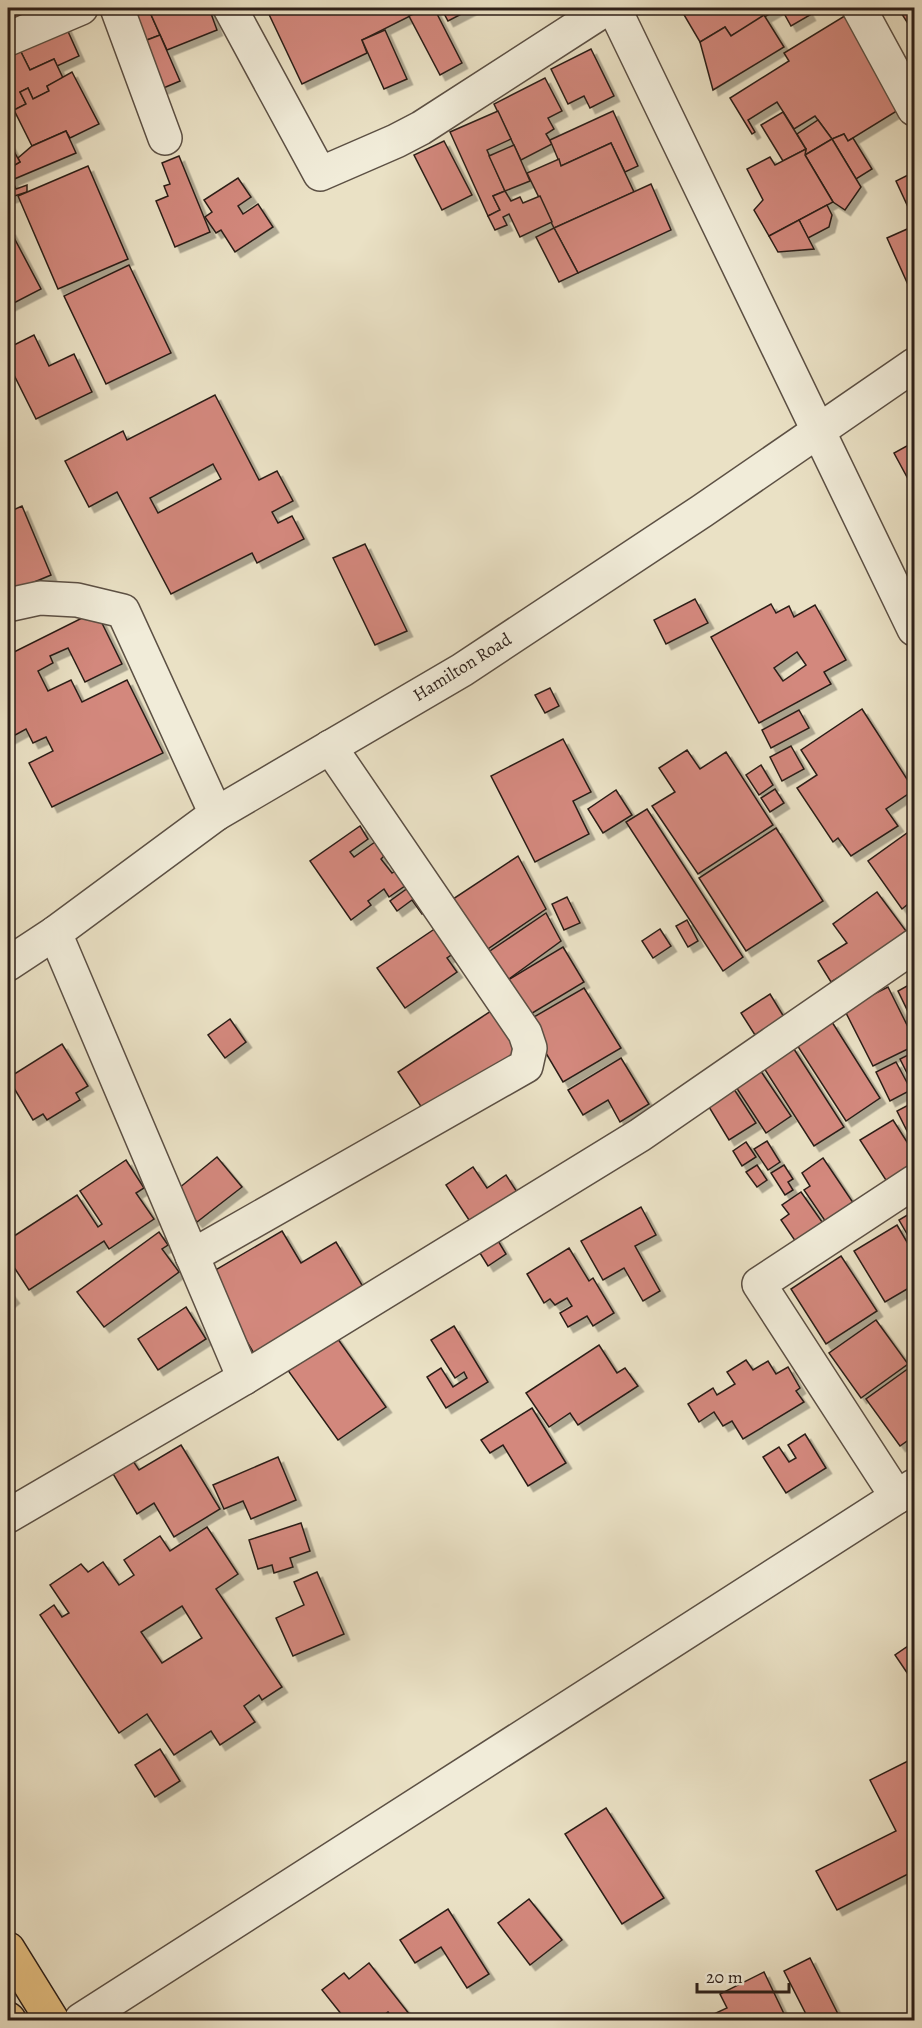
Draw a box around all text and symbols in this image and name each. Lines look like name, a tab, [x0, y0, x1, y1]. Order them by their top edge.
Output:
street label: Hamilton Road	[408, 627, 516, 707]
scale bar	[697, 1956, 788, 1994]
text: 20 m	[706, 1965, 743, 1989]

